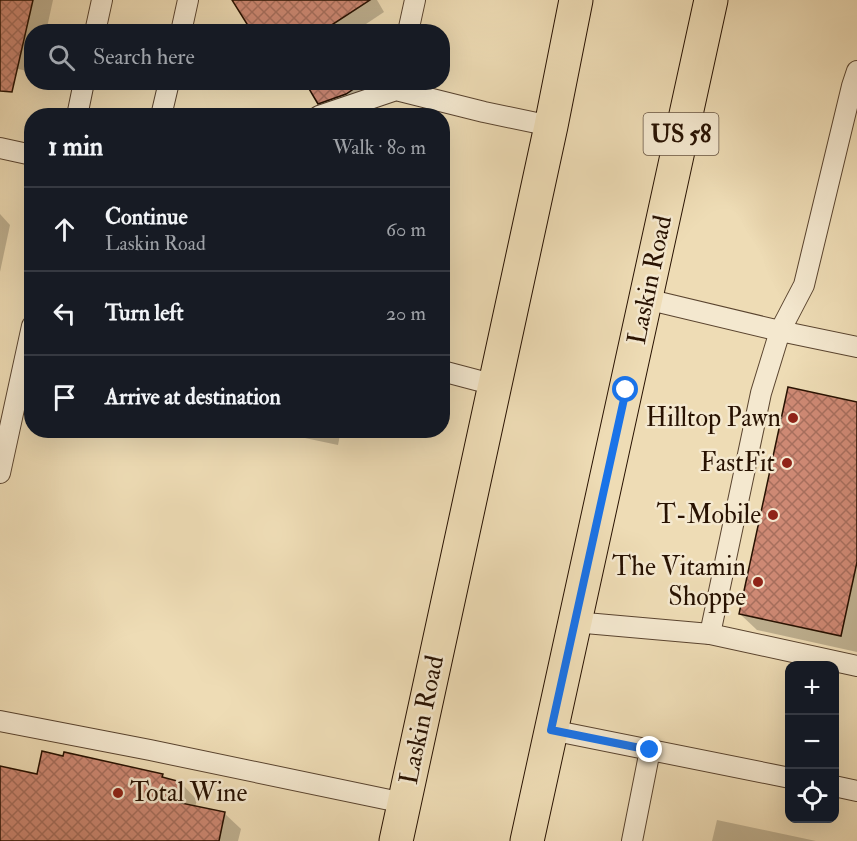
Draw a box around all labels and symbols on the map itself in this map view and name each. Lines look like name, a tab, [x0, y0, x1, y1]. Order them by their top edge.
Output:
road number: US 58	[644, 113, 718, 155]
street label: Laskin Road	[621, 212, 679, 347]
route start	[612, 376, 638, 402]
place label: Hilltop Pawn	[646, 402, 781, 435]
marker: Hilltop Pawn	[786, 411, 800, 425]
place label: FastFit	[700, 447, 775, 479]
marker: FastFit	[780, 456, 794, 470]
place label: T-Mobile	[657, 499, 761, 531]
marker: T-Mobile	[766, 508, 780, 522]
place label: The Vitamin Shoppe	[612, 551, 746, 614]
marker: The Vitamin Shoppe	[751, 575, 765, 589]
street label: Laskin Road	[393, 652, 451, 787]
route end	[636, 736, 662, 762]
place label: Total Wine	[130, 777, 248, 809]
marker: Total Wine	[111, 786, 125, 800]

